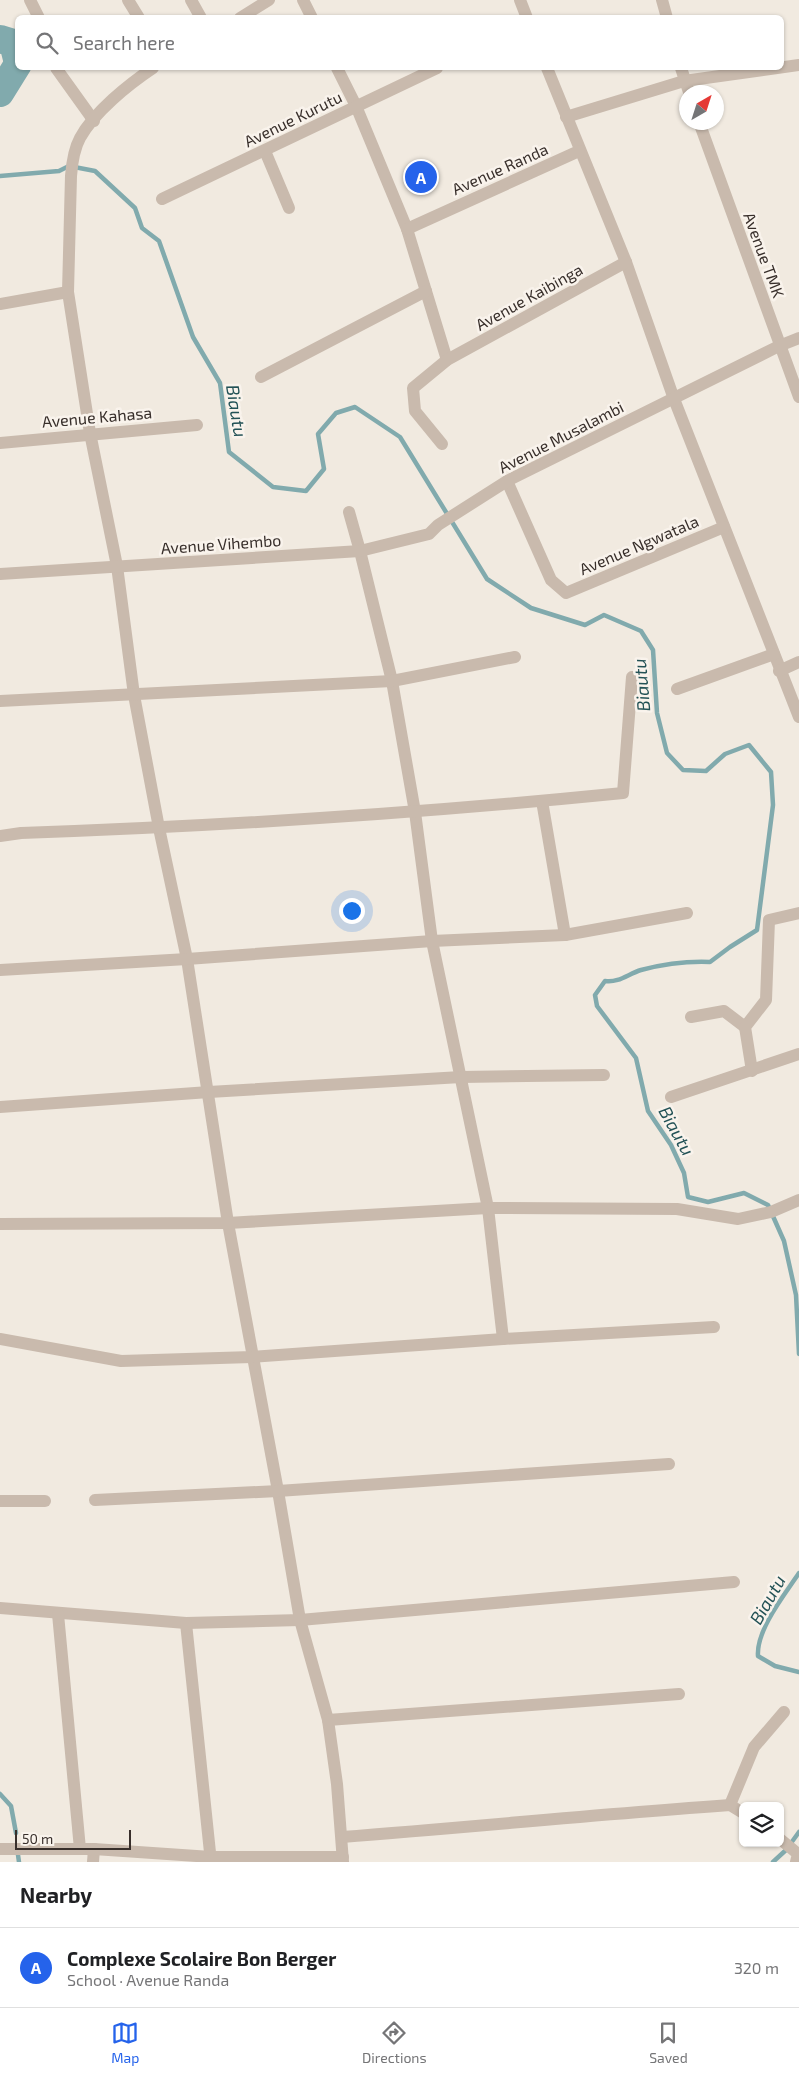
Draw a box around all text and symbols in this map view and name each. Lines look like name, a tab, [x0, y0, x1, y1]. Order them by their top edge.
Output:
search box	[15, 15, 784, 70]
icon: search	[33, 29, 61, 57]
text: Search here	[73, 31, 175, 54]
north arrow	[679, 85, 724, 130]
street label: Avenue Kurutu	[241, 87, 345, 150]
street label: Avenue Randa	[449, 139, 551, 198]
pin: A	[405, 158, 437, 196]
street label: Avenue TMK	[740, 209, 789, 301]
street label: Avenue Kaibinga	[472, 259, 586, 334]
water label: Biautu	[222, 383, 252, 439]
street label: Avenue Musalambi	[495, 397, 627, 476]
street label: Avenue Kahasa	[41, 402, 153, 431]
street label: Avenue Ngwatala	[576, 511, 701, 578]
street label: Avenue Vihembo	[160, 530, 282, 557]
water label: Biautu	[628, 658, 654, 712]
your location	[339, 898, 365, 924]
water label: Biautu	[654, 1102, 699, 1159]
water label: Biautu	[744, 1571, 790, 1628]
map controls	[739, 1802, 784, 1847]
button: layers	[739, 1802, 784, 1847]
scale bar	[15, 1827, 131, 1850]
text: 50 m	[22, 1830, 53, 1847]
text: Nearby	[20, 1882, 92, 1907]
text: Complexe Scolaire Bon Berger	[67, 1947, 336, 1970]
text: A	[31, 1958, 41, 1977]
text: 320 m	[734, 1958, 779, 1977]
text: School · Avenue Randa	[67, 1970, 229, 1989]
tab: Map	[111, 2019, 139, 2066]
tab: Directions	[362, 2019, 427, 2066]
tab: Saved	[649, 2019, 688, 2066]

